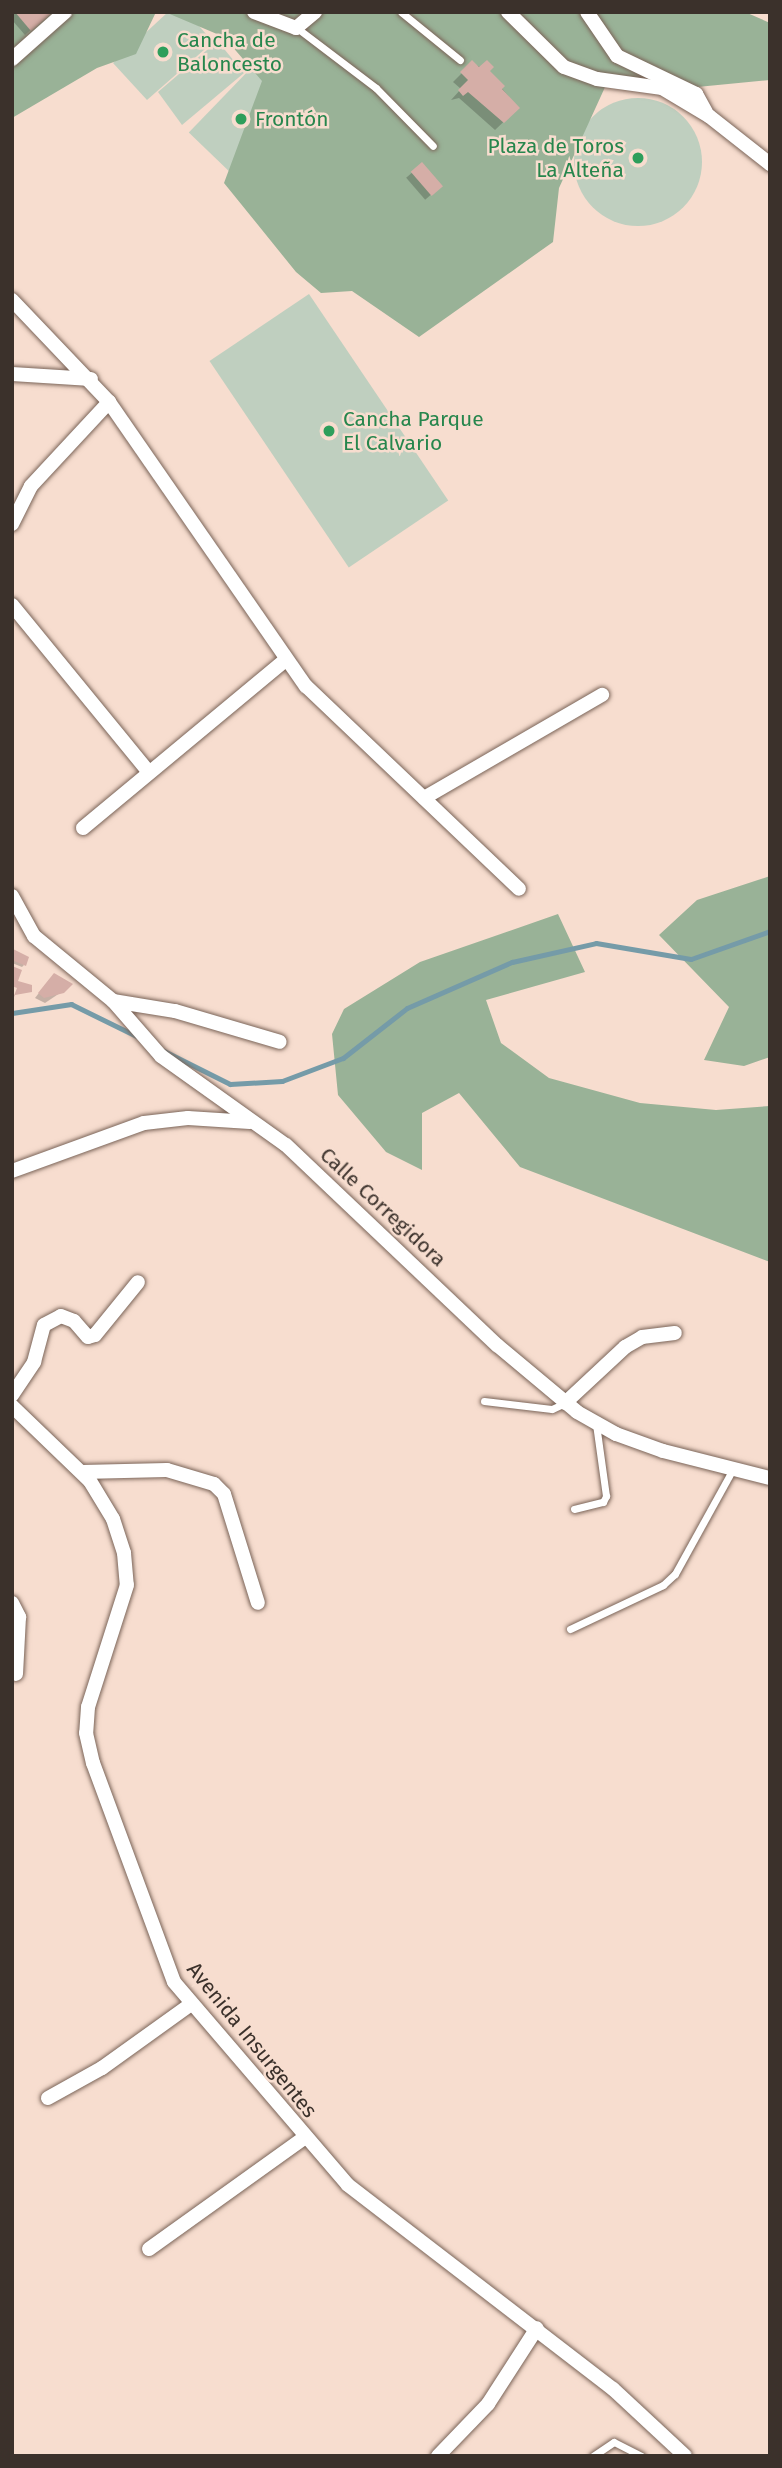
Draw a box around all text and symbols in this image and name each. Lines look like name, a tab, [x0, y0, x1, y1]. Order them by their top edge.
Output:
place label: Cancha de Baloncesto	[177, 27, 282, 77]
marker: Cancha de Baloncesto	[155, 44, 171, 60]
place label: Frontón	[255, 106, 328, 132]
marker: Frontón	[233, 111, 249, 127]
place label: Plaza de Toros La Alteña	[488, 133, 624, 183]
marker: Plaza de Toros La Alteña	[630, 150, 646, 166]
place label: Cancha Parque El Calvario	[343, 406, 484, 456]
marker: Cancha Parque El Calvario	[321, 423, 337, 439]
street label: Calle Corregidora	[315, 1142, 451, 1272]
street label: Avenida Insurgentes	[182, 1957, 322, 2123]

